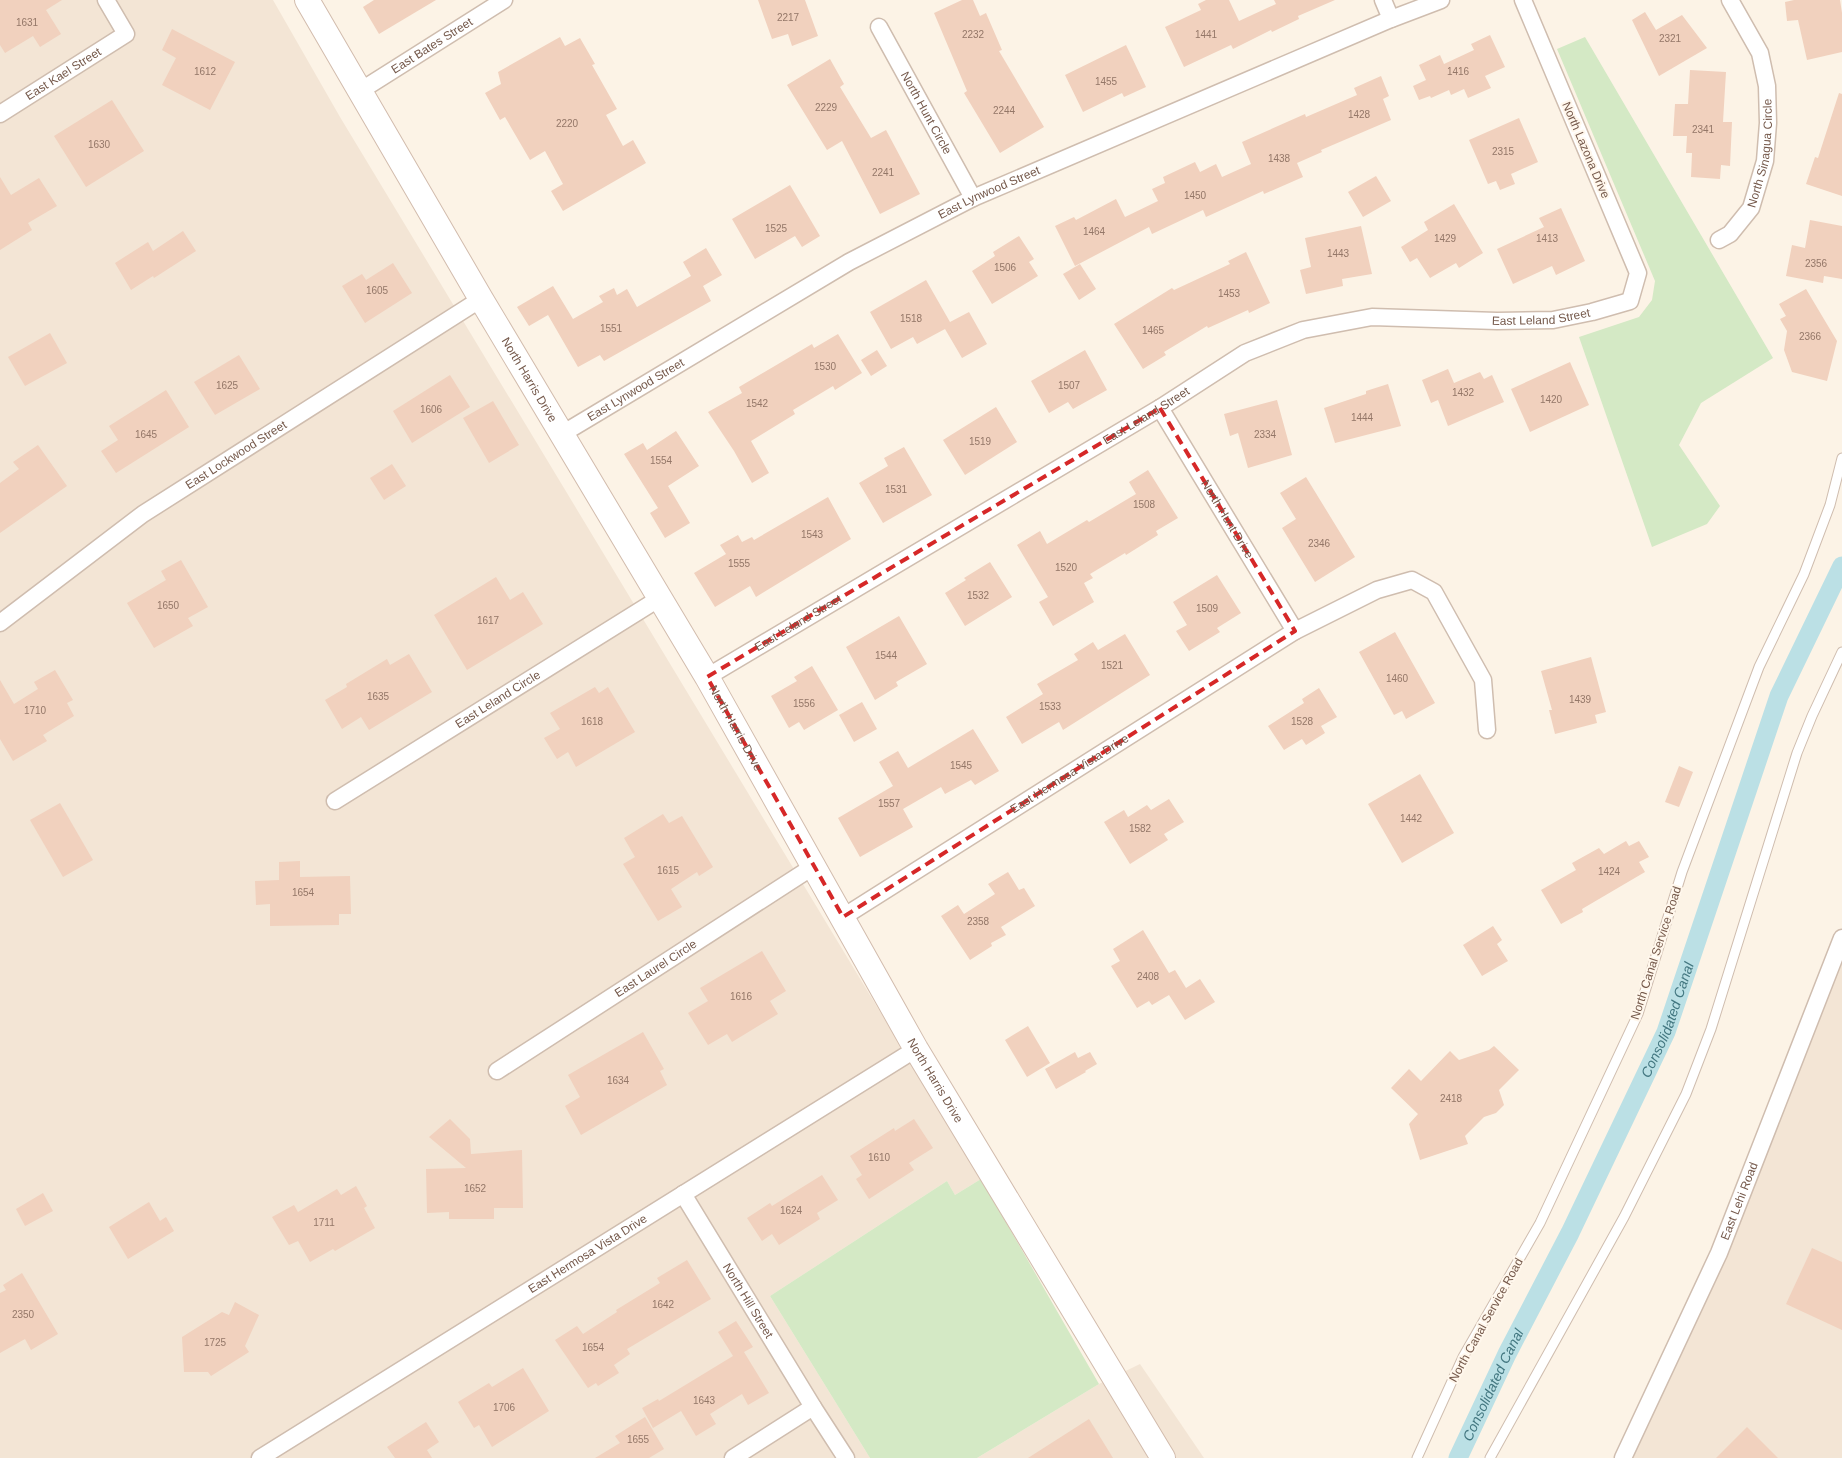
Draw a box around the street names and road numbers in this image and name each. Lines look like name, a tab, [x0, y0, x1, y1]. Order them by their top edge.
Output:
street label: East Bates Street	[389, 14, 476, 76]
street label: East Kael Street	[23, 44, 104, 103]
street label: North Hunt Circle	[898, 69, 955, 157]
street label: North Sinagua Circle	[1744, 98, 1775, 209]
street label: North Lazona Drive	[1559, 100, 1613, 201]
street label: East Lynwood Street	[936, 163, 1043, 222]
street label: East Leland Street	[1492, 305, 1592, 328]
street label: North Harris Drive	[499, 335, 560, 425]
street label: East Lynwood Street	[585, 355, 687, 424]
street label: East Leland Street	[1100, 384, 1193, 447]
street label: East Lockwood Street	[183, 417, 290, 492]
street label: North Hunt Drive	[1198, 477, 1257, 561]
street label: East Leland Street	[752, 591, 845, 654]
street label: East Leland Circle	[453, 667, 543, 731]
street label: North Harris Drive	[706, 683, 766, 774]
street label: East Hermosa Vista Drive	[1008, 731, 1132, 816]
street label: North Canal Service Road	[1628, 885, 1684, 1021]
street label: East Laurel Circle	[612, 937, 700, 1000]
street label: North Harris Drive	[904, 1036, 966, 1126]
street label: East Lehi Road	[1718, 1160, 1761, 1242]
street label: East Hermosa Vista Drive	[526, 1211, 650, 1296]
street label: North Canal Service Road	[1446, 1256, 1526, 1384]
street label: North Hill Street	[720, 1261, 777, 1341]

